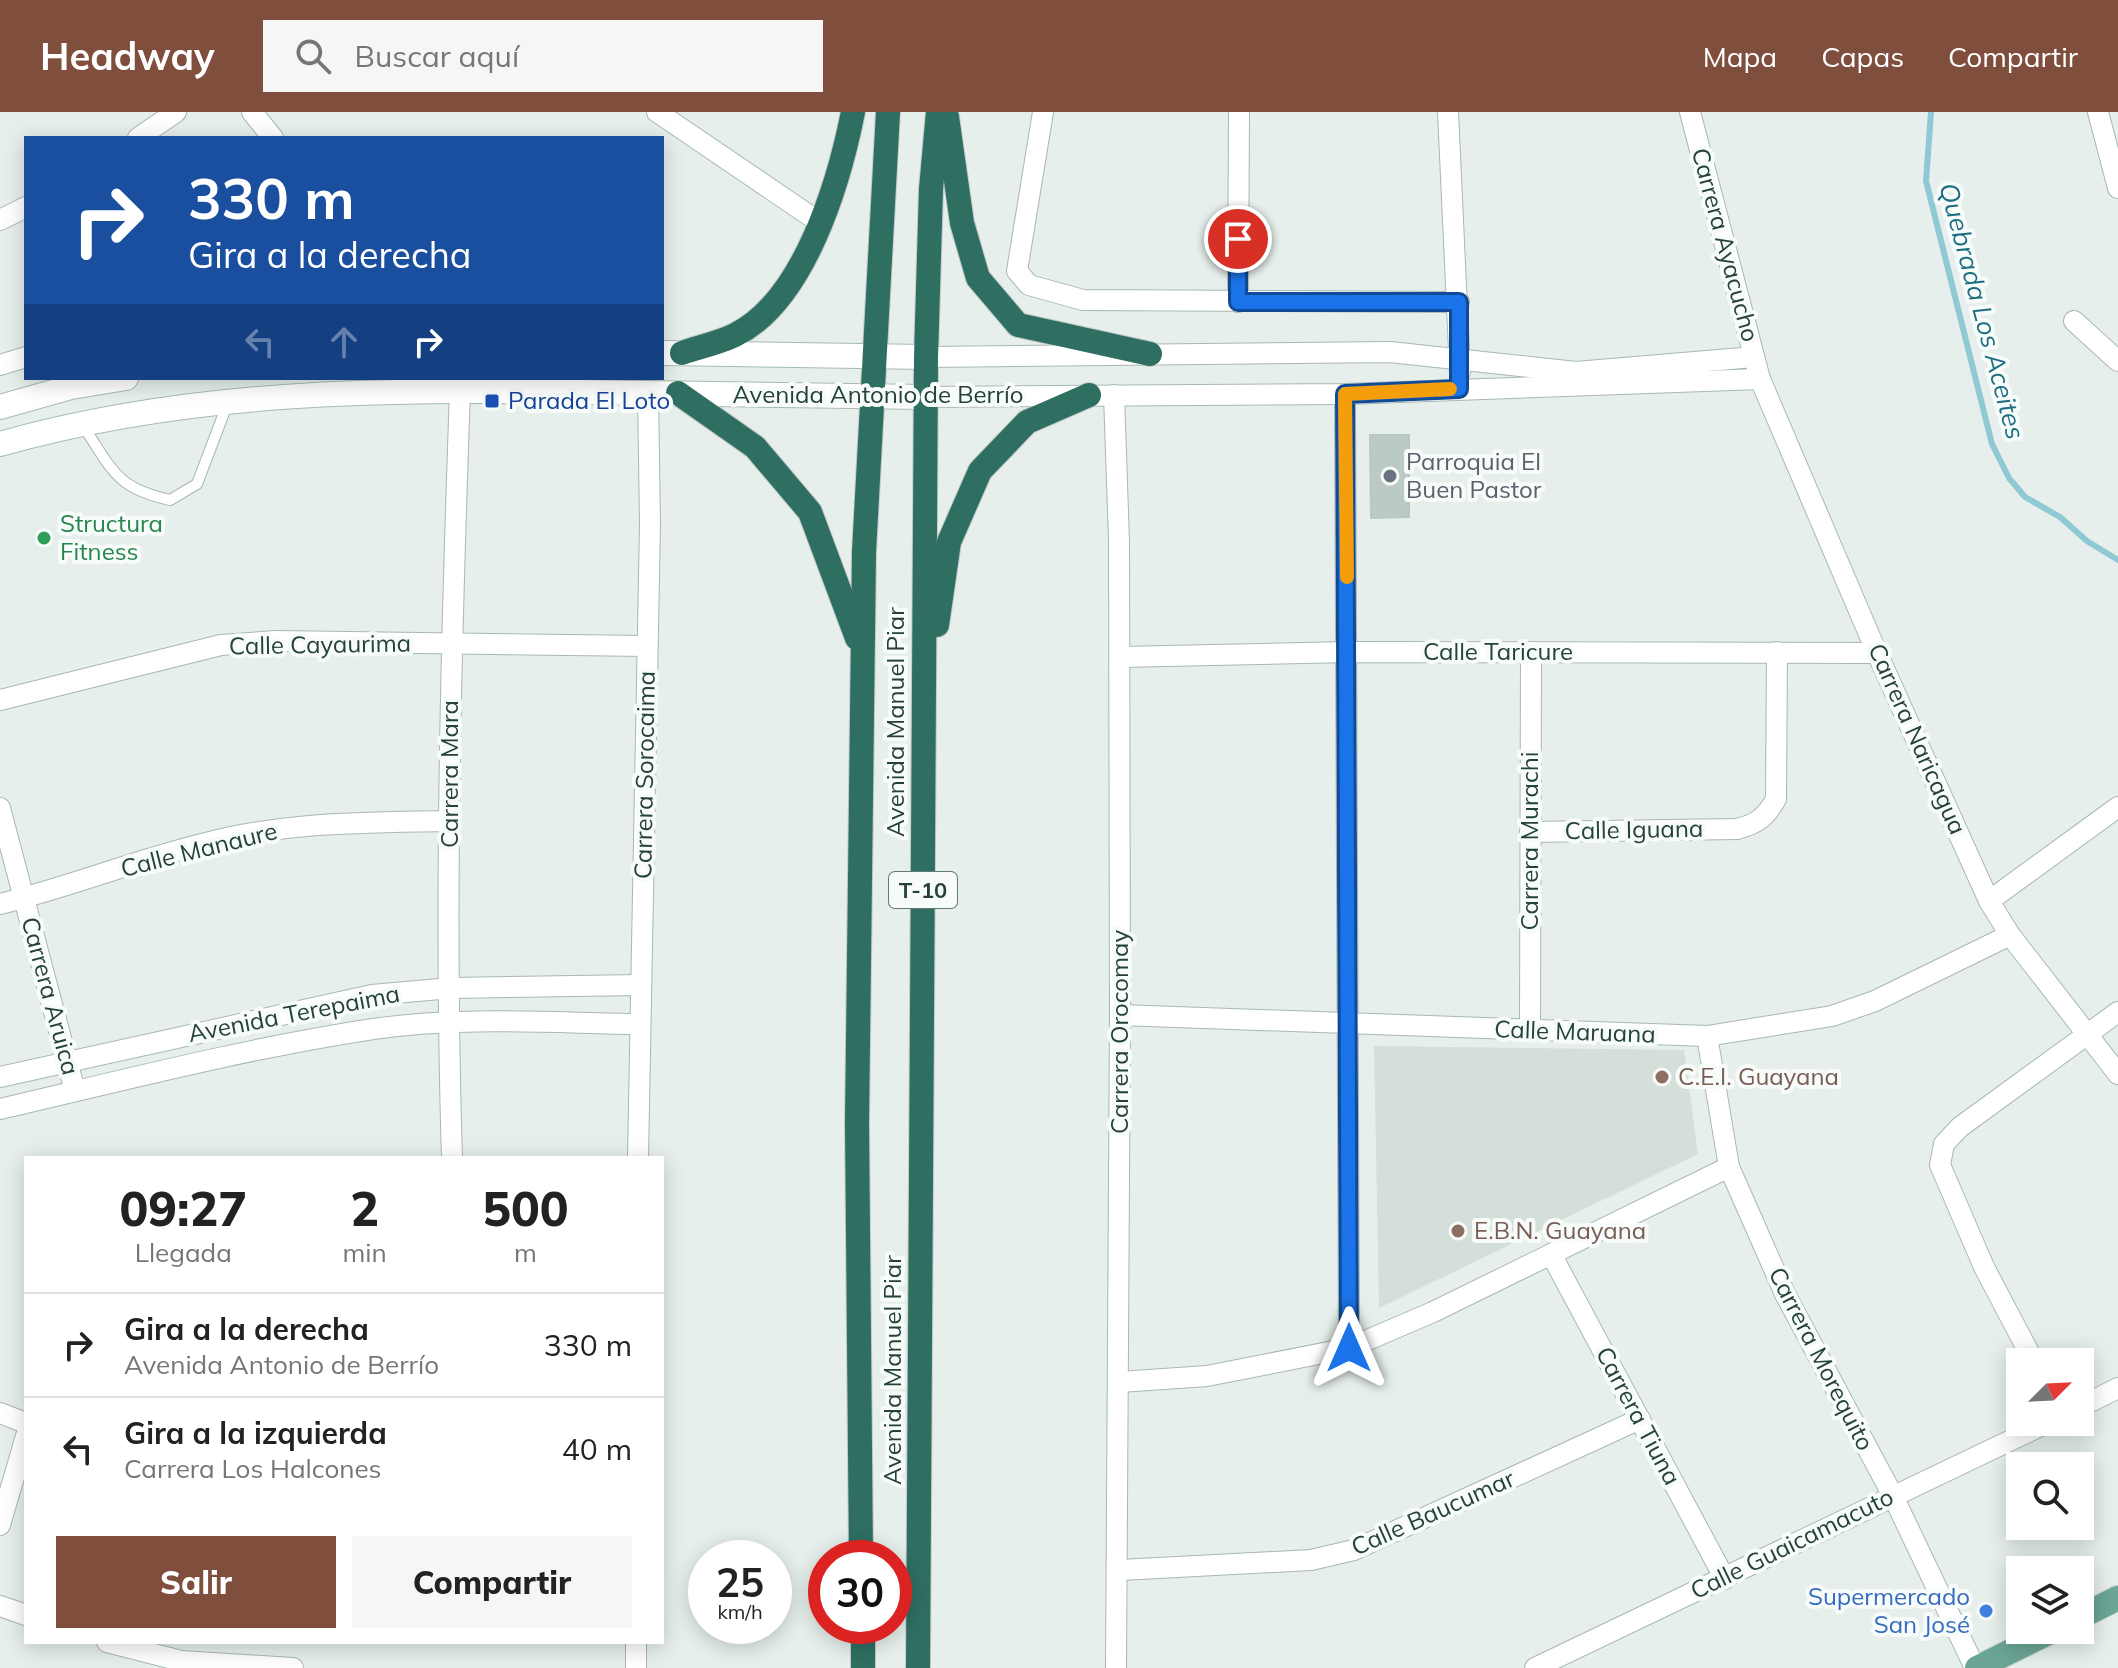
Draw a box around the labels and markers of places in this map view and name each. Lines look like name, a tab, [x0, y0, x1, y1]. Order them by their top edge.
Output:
pin	[1204, 205, 1272, 273]
place label: Parada El Loto	[508, 385, 670, 415]
marker: Parada El Loto	[483, 392, 501, 410]
place label: Parroquia El Buen Pastor	[1406, 446, 1542, 504]
marker: Parroquia El Buen Pastor	[1381, 467, 1399, 485]
place label: Structura Fitness	[60, 508, 163, 566]
marker: Structura Fitness	[35, 529, 53, 547]
place label: C.E.I. Guayana	[1678, 1061, 1839, 1091]
marker: C.E.I. Guayana	[1653, 1068, 1671, 1086]
place label: E.B.N. Guayana	[1474, 1215, 1646, 1245]
marker: E.B.N. Guayana	[1449, 1222, 1467, 1240]
place label: Supermercado San José	[1808, 1581, 1970, 1639]
marker: Supermercado San José	[1977, 1602, 1995, 1620]

